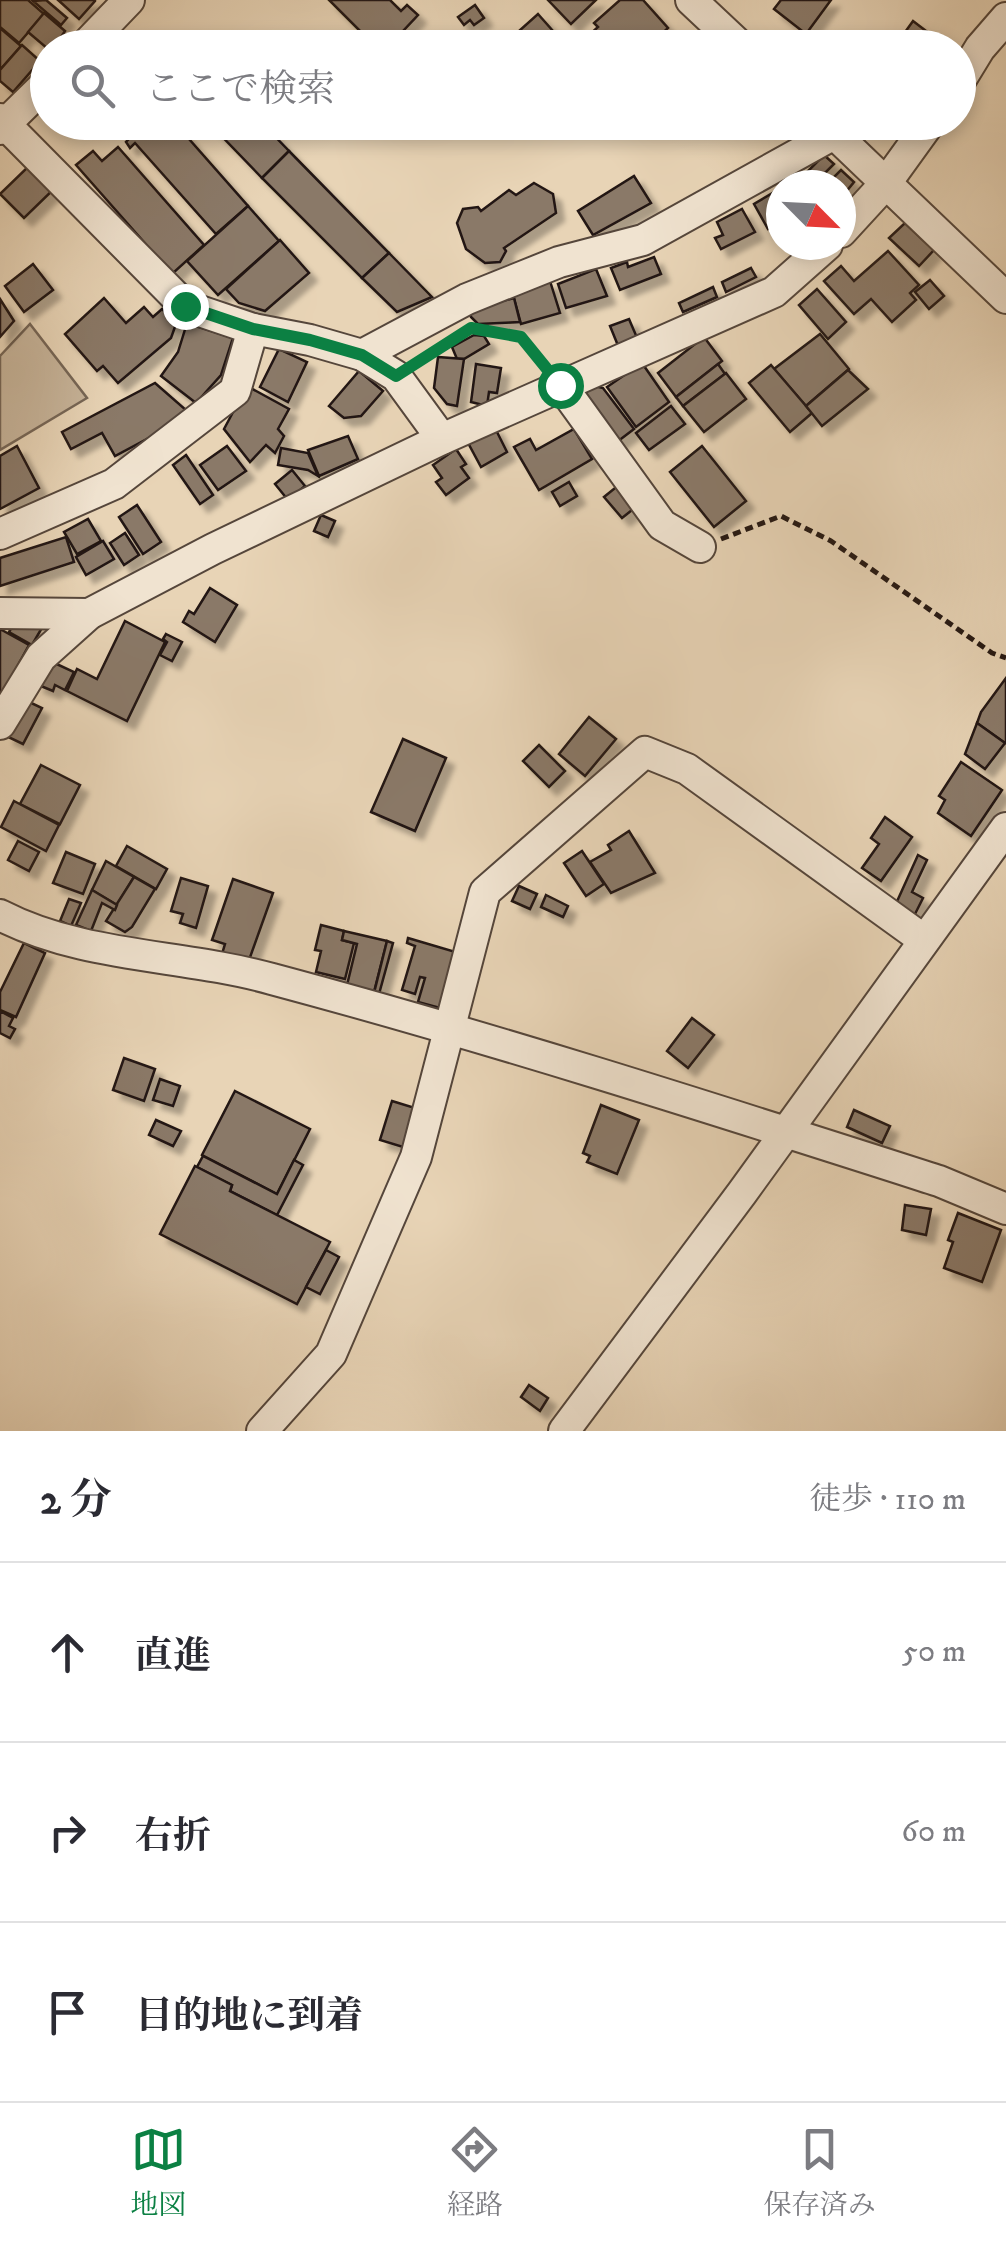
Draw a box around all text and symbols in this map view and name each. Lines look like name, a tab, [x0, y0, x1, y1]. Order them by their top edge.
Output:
search box	[30, 30, 976, 140]
icon: search	[65, 58, 120, 113]
text: ここで検索	[145, 66, 335, 114]
north arrow	[766, 170, 856, 260]
route end	[163, 284, 209, 330]
route start	[538, 363, 584, 409]
text: 2 分	[40, 1475, 112, 1527]
text: 徒歩 · 110 m	[809, 1480, 966, 1520]
icon: ahead	[40, 1625, 95, 1680]
text: 50 m	[902, 1632, 966, 1672]
text: 直進	[135, 1633, 211, 1681]
icon: right	[40, 1805, 95, 1860]
text: 60 m	[901, 1812, 966, 1852]
text: 右折	[135, 1813, 211, 1861]
icon: arrive	[40, 1985, 95, 2040]
text: 目的地に到着	[135, 1993, 363, 2041]
tab: 地図	[130, 2122, 186, 2223]
tab: 経路	[447, 2122, 503, 2223]
tab: 保存済み	[764, 2122, 876, 2223]

